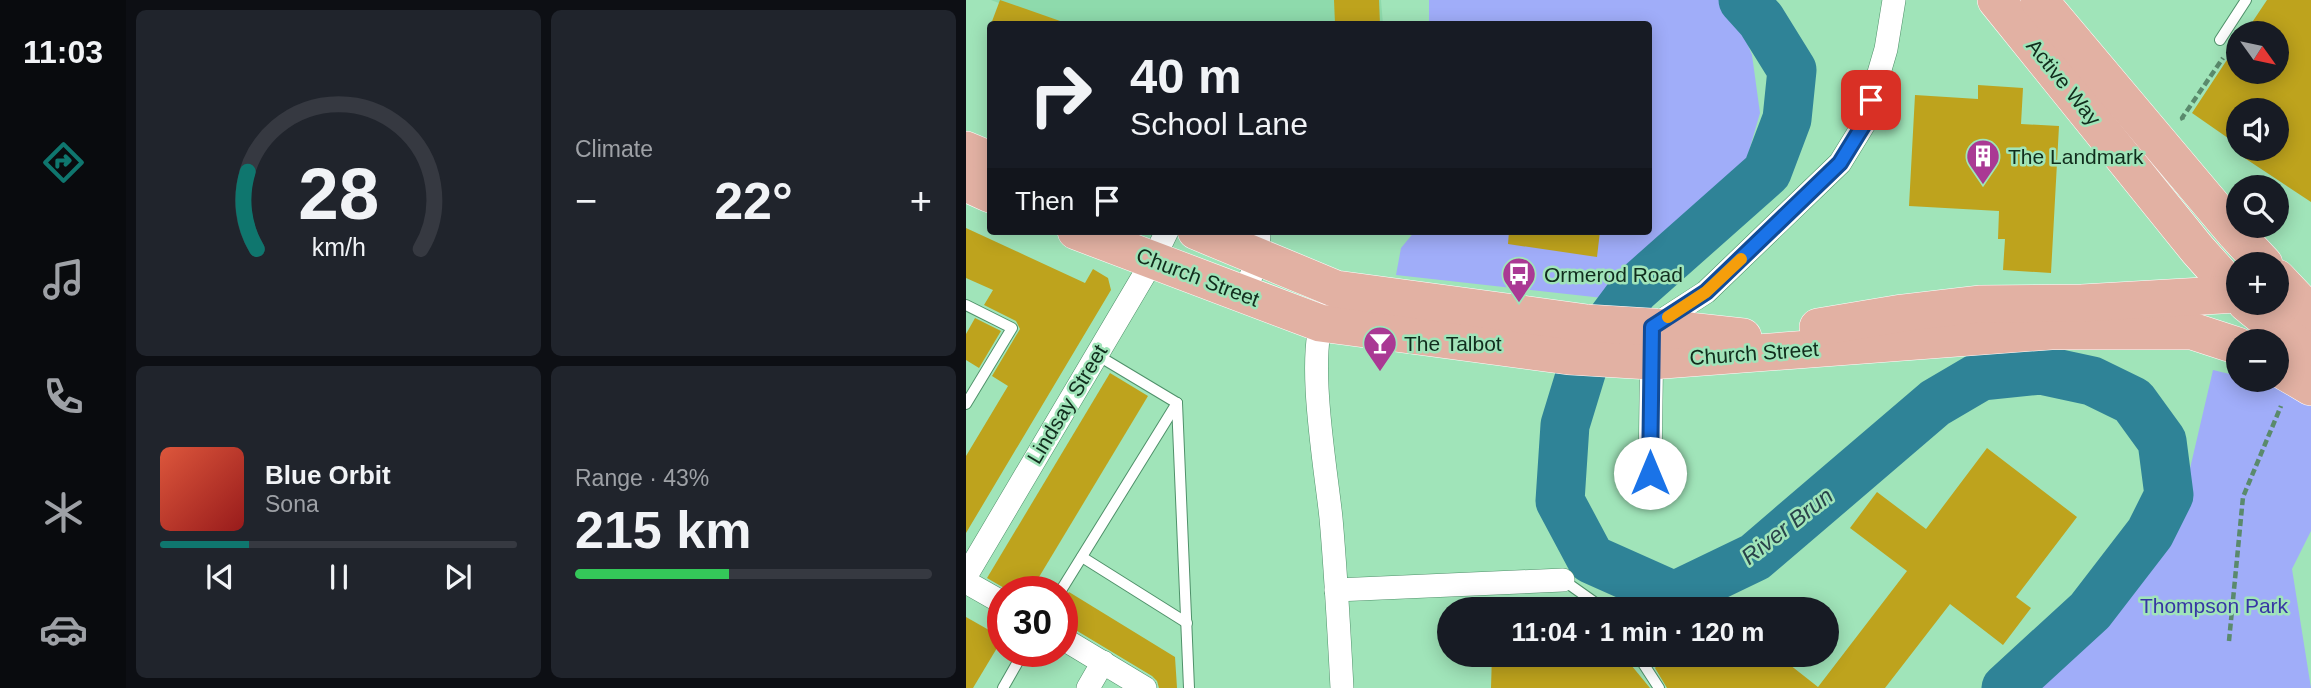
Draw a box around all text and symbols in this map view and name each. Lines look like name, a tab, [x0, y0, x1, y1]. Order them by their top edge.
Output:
north arrow	[2226, 21, 2289, 84]
map controls	[2226, 21, 2289, 392]
text: 11:03	[23, 34, 103, 70]
street label: Active Way	[2022, 34, 2106, 130]
icon: right	[1015, 49, 1106, 140]
text: 40 m	[1130, 49, 1242, 103]
pin	[1841, 70, 1901, 130]
icon: arrive	[1852, 81, 1890, 119]
button: sound	[2226, 98, 2289, 161]
text: School Lane	[1130, 106, 1308, 142]
text: Climate	[575, 136, 653, 162]
building icon: The Landmark	[1964, 137, 2002, 186]
icon: directions	[39, 138, 88, 187]
place label: The Landmark	[2008, 145, 2144, 168]
text: 28	[298, 153, 379, 234]
text: 22°	[714, 172, 793, 230]
button: search	[2226, 175, 2289, 238]
text: −	[575, 180, 597, 222]
text: +	[910, 180, 932, 222]
icon: arrive	[1088, 182, 1126, 220]
text: Then	[1015, 186, 1074, 216]
text: km/h	[311, 233, 366, 261]
street label: Church Street	[1133, 243, 1263, 311]
button: +	[2226, 252, 2289, 315]
icon: music	[39, 255, 88, 304]
bus stop icon: Ormerod Road	[1500, 255, 1538, 304]
place label: Ormerod Road	[1544, 263, 1683, 286]
bar icon: The Talbot	[1361, 324, 1399, 373]
button: −	[2226, 329, 2289, 392]
place label: The Talbot	[1404, 332, 1502, 355]
street label: Church Street	[1689, 337, 1820, 369]
street label: Lindsay Street	[1023, 340, 1112, 467]
icon: phone	[39, 372, 88, 421]
position arrow	[1613, 436, 1687, 510]
text: Blue Orbit	[265, 460, 391, 490]
text: Range · 43%	[575, 465, 709, 491]
water label: River Brun	[1736, 482, 1838, 570]
icon: climate	[39, 488, 88, 537]
text: Sona	[265, 491, 319, 517]
text: 215 km	[575, 501, 751, 559]
icon: previous	[201, 558, 239, 596]
icon: pause	[320, 558, 358, 596]
icon: next	[439, 558, 477, 596]
speed limit sign: 30	[987, 576, 1078, 667]
park label: Thompson Park	[2140, 594, 2289, 617]
icon: car	[39, 605, 88, 654]
text: 11:04 · 1 min · 120 m	[1512, 617, 1764, 647]

